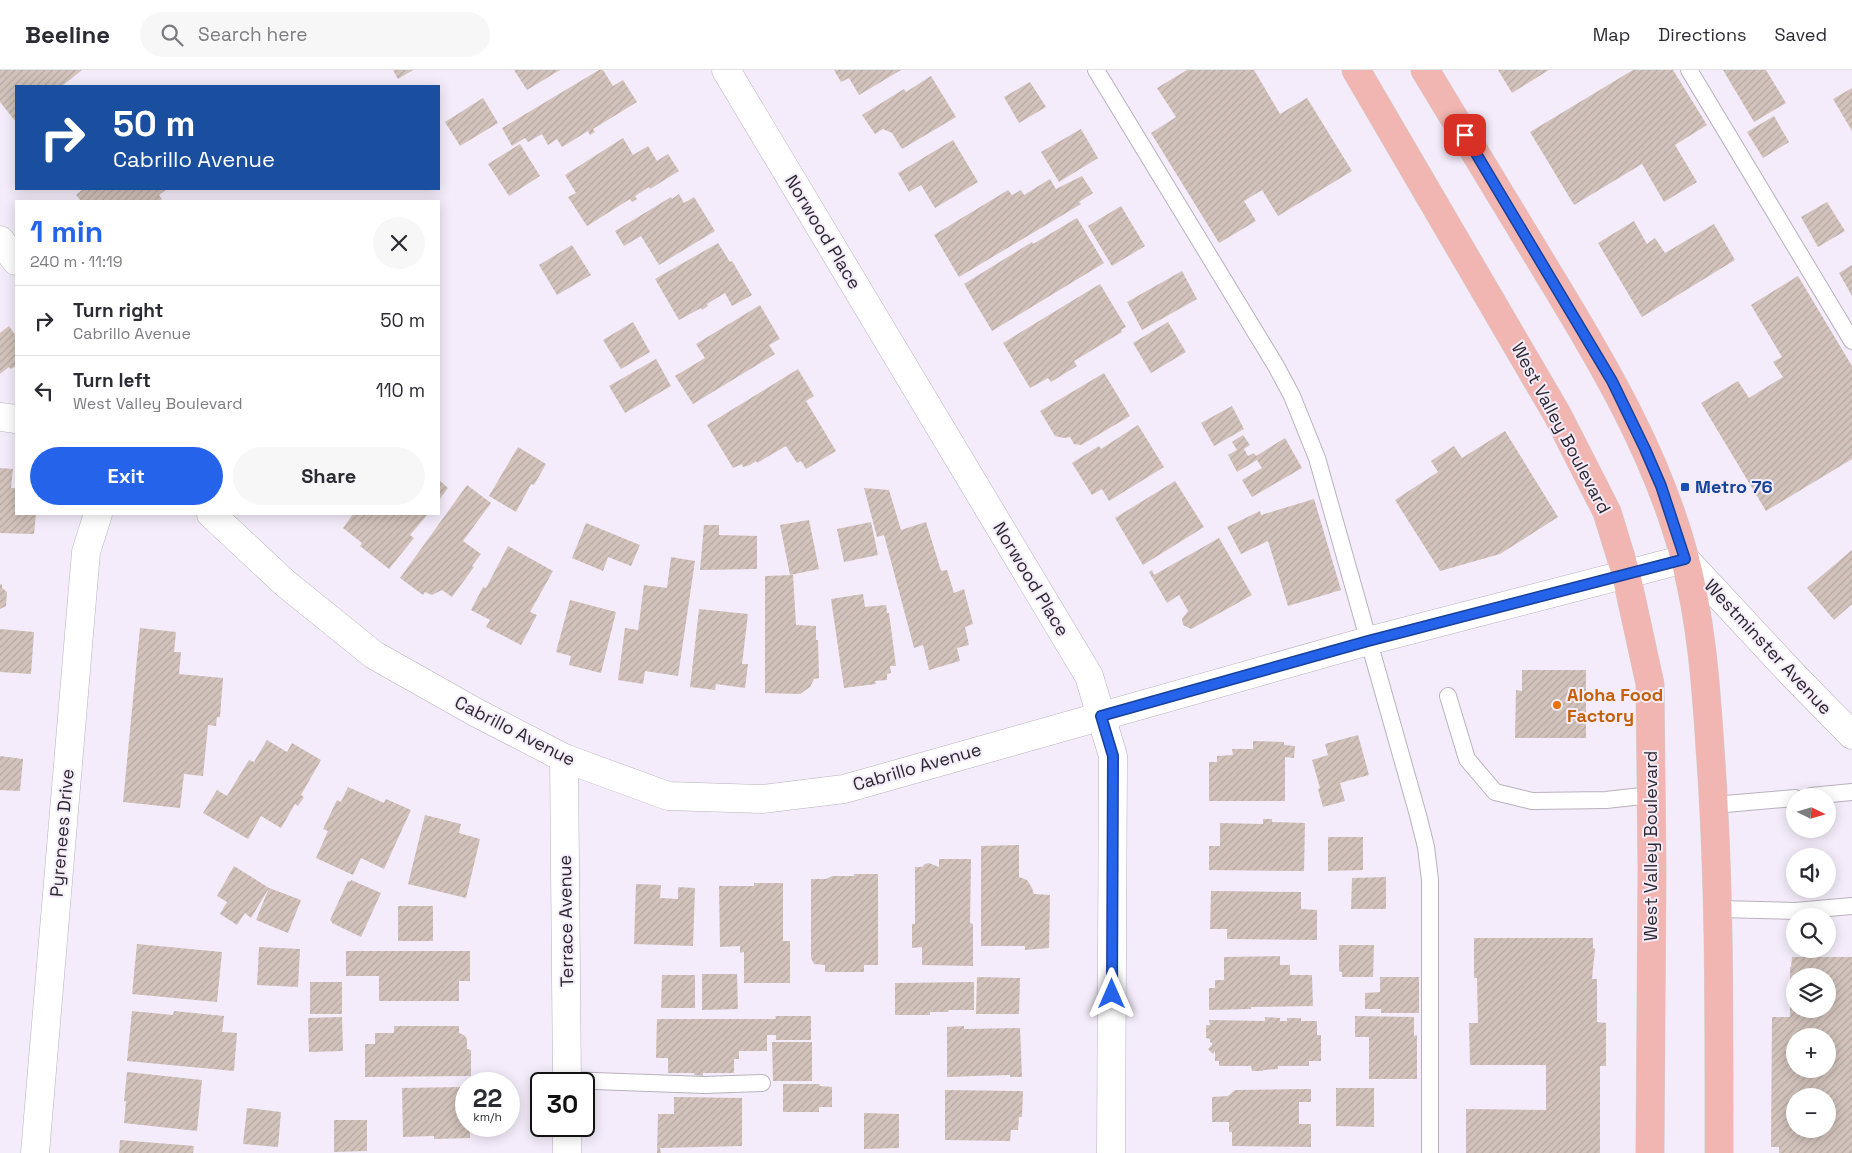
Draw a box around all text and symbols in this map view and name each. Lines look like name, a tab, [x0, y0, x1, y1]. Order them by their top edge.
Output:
search box	[140, 12, 490, 57]
text: Beeline	[25, 19, 110, 50]
icon: search	[158, 21, 186, 49]
text: Search here	[198, 22, 308, 47]
text: Map	[1593, 23, 1630, 46]
text: Directions	[1658, 23, 1747, 46]
text: Saved	[1775, 23, 1827, 46]
text: 50 m	[113, 102, 195, 146]
icon: right	[30, 105, 95, 170]
pin	[1444, 114, 1486, 156]
icon: arrive	[1451, 121, 1479, 149]
text: Cabrillo Avenue	[113, 145, 275, 173]
street label: Norwood Place	[780, 170, 867, 293]
text: 1 min	[30, 212, 103, 251]
button: close	[373, 217, 425, 269]
text: 240 m · 11:19	[30, 251, 122, 272]
text: Turn right	[73, 298, 163, 323]
icon: right	[30, 307, 58, 335]
text: 50 m	[380, 308, 425, 333]
text: Cabrillo Avenue	[73, 323, 191, 344]
street label: West Valley Boulevard	[1507, 338, 1616, 517]
text: Turn left	[73, 368, 151, 393]
icon: left	[30, 377, 58, 405]
text: 110 m	[376, 378, 425, 403]
text: West Valley Boulevard	[73, 393, 242, 414]
button: Exit	[30, 447, 223, 505]
button: Share	[233, 447, 425, 505]
place label: Metro 76	[1695, 475, 1773, 498]
marker: Metro 76	[1679, 481, 1691, 493]
street label: Norwood Place	[988, 517, 1075, 640]
street label: Westminster Avenue	[1700, 574, 1837, 719]
place label: Aloha Food Factory	[1567, 683, 1663, 727]
street label: Cabrillo Avenue	[451, 690, 580, 771]
marker: Aloha Food Factory	[1551, 699, 1563, 711]
street label: Cabrillo Avenue	[850, 737, 984, 796]
street label: West Valley Boulevard	[1639, 751, 1662, 941]
street label: Pyrenees Drive	[44, 768, 79, 898]
north arrow	[1786, 788, 1836, 838]
map controls	[1786, 788, 1836, 1138]
button: sound	[1786, 848, 1836, 898]
street label: Terrace Avenue	[553, 855, 578, 987]
button: search	[1786, 908, 1836, 958]
position arrow	[1085, 967, 1137, 1019]
button: layers	[1786, 968, 1836, 1018]
button: +	[1786, 1028, 1836, 1078]
speed limit sign: 30	[530, 1072, 595, 1137]
text: 22	[473, 1082, 502, 1114]
button: −	[1786, 1088, 1836, 1138]
text: km/h	[473, 1109, 502, 1125]

